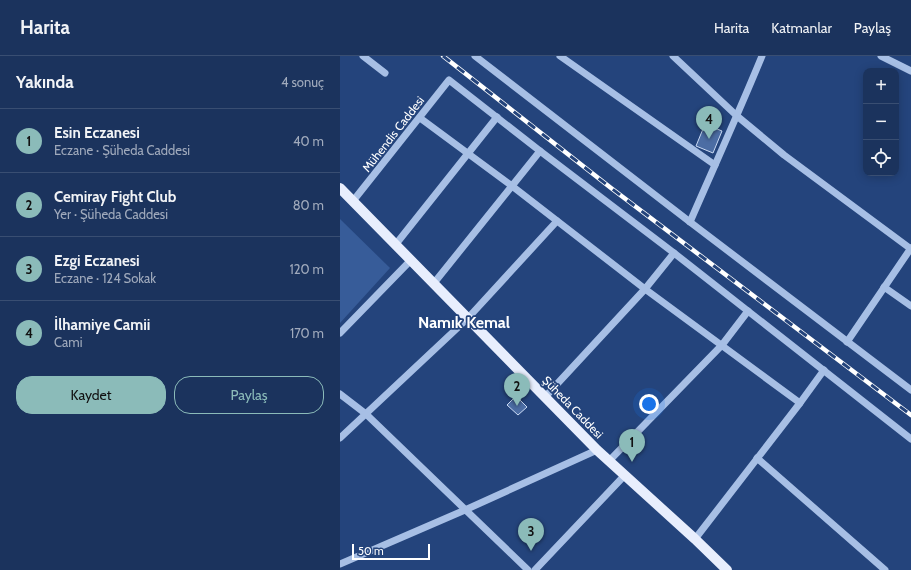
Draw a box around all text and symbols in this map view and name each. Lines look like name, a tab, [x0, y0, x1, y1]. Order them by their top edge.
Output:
text: Harita	[20, 16, 70, 39]
text: Harita	[714, 19, 749, 37]
text: Katmanlar	[771, 19, 832, 37]
text: Paylaş	[854, 19, 891, 37]
map controls	[863, 68, 899, 176]
button: +	[863, 68, 899, 104]
text: Yakında	[16, 72, 74, 92]
text: 4 sonuç	[281, 74, 324, 90]
street label: Mühendis Caddesi	[359, 93, 427, 175]
button: −	[863, 104, 899, 140]
pin: 4	[696, 106, 722, 139]
text: Esin Eczanesi	[54, 124, 140, 142]
text: 1	[27, 133, 31, 149]
text: 40 m	[293, 133, 324, 149]
button: locate	[863, 140, 899, 176]
text: Eczane · Şüheda Caddesi	[54, 142, 190, 158]
text: Cemiray Fight Club	[54, 188, 176, 206]
text: 2	[26, 197, 32, 213]
text: 80 m	[293, 197, 324, 213]
text: Yer · Şüheda Caddesi	[54, 206, 168, 222]
text: Ezgi Eczanesi	[54, 252, 140, 270]
text: 3	[25, 261, 33, 277]
text: 120 m	[290, 261, 324, 277]
text: Eczane · 124 Sokak	[54, 270, 156, 286]
district label: Namık Kemal	[418, 313, 510, 332]
text: İlhamiye Camii	[54, 316, 150, 334]
text: 4	[25, 325, 33, 341]
text: 170 m	[290, 325, 324, 341]
text: Cami	[54, 334, 82, 350]
pin: 2	[504, 373, 530, 406]
street label: Şüheda Caddesi	[539, 373, 607, 441]
button: Kaydet	[16, 376, 166, 414]
button: Paylaş	[174, 376, 324, 414]
your location	[639, 394, 659, 414]
pin: 1	[619, 429, 645, 462]
pin: 3	[518, 518, 544, 551]
scale bar	[352, 542, 430, 561]
text: 50 m	[358, 544, 384, 558]

